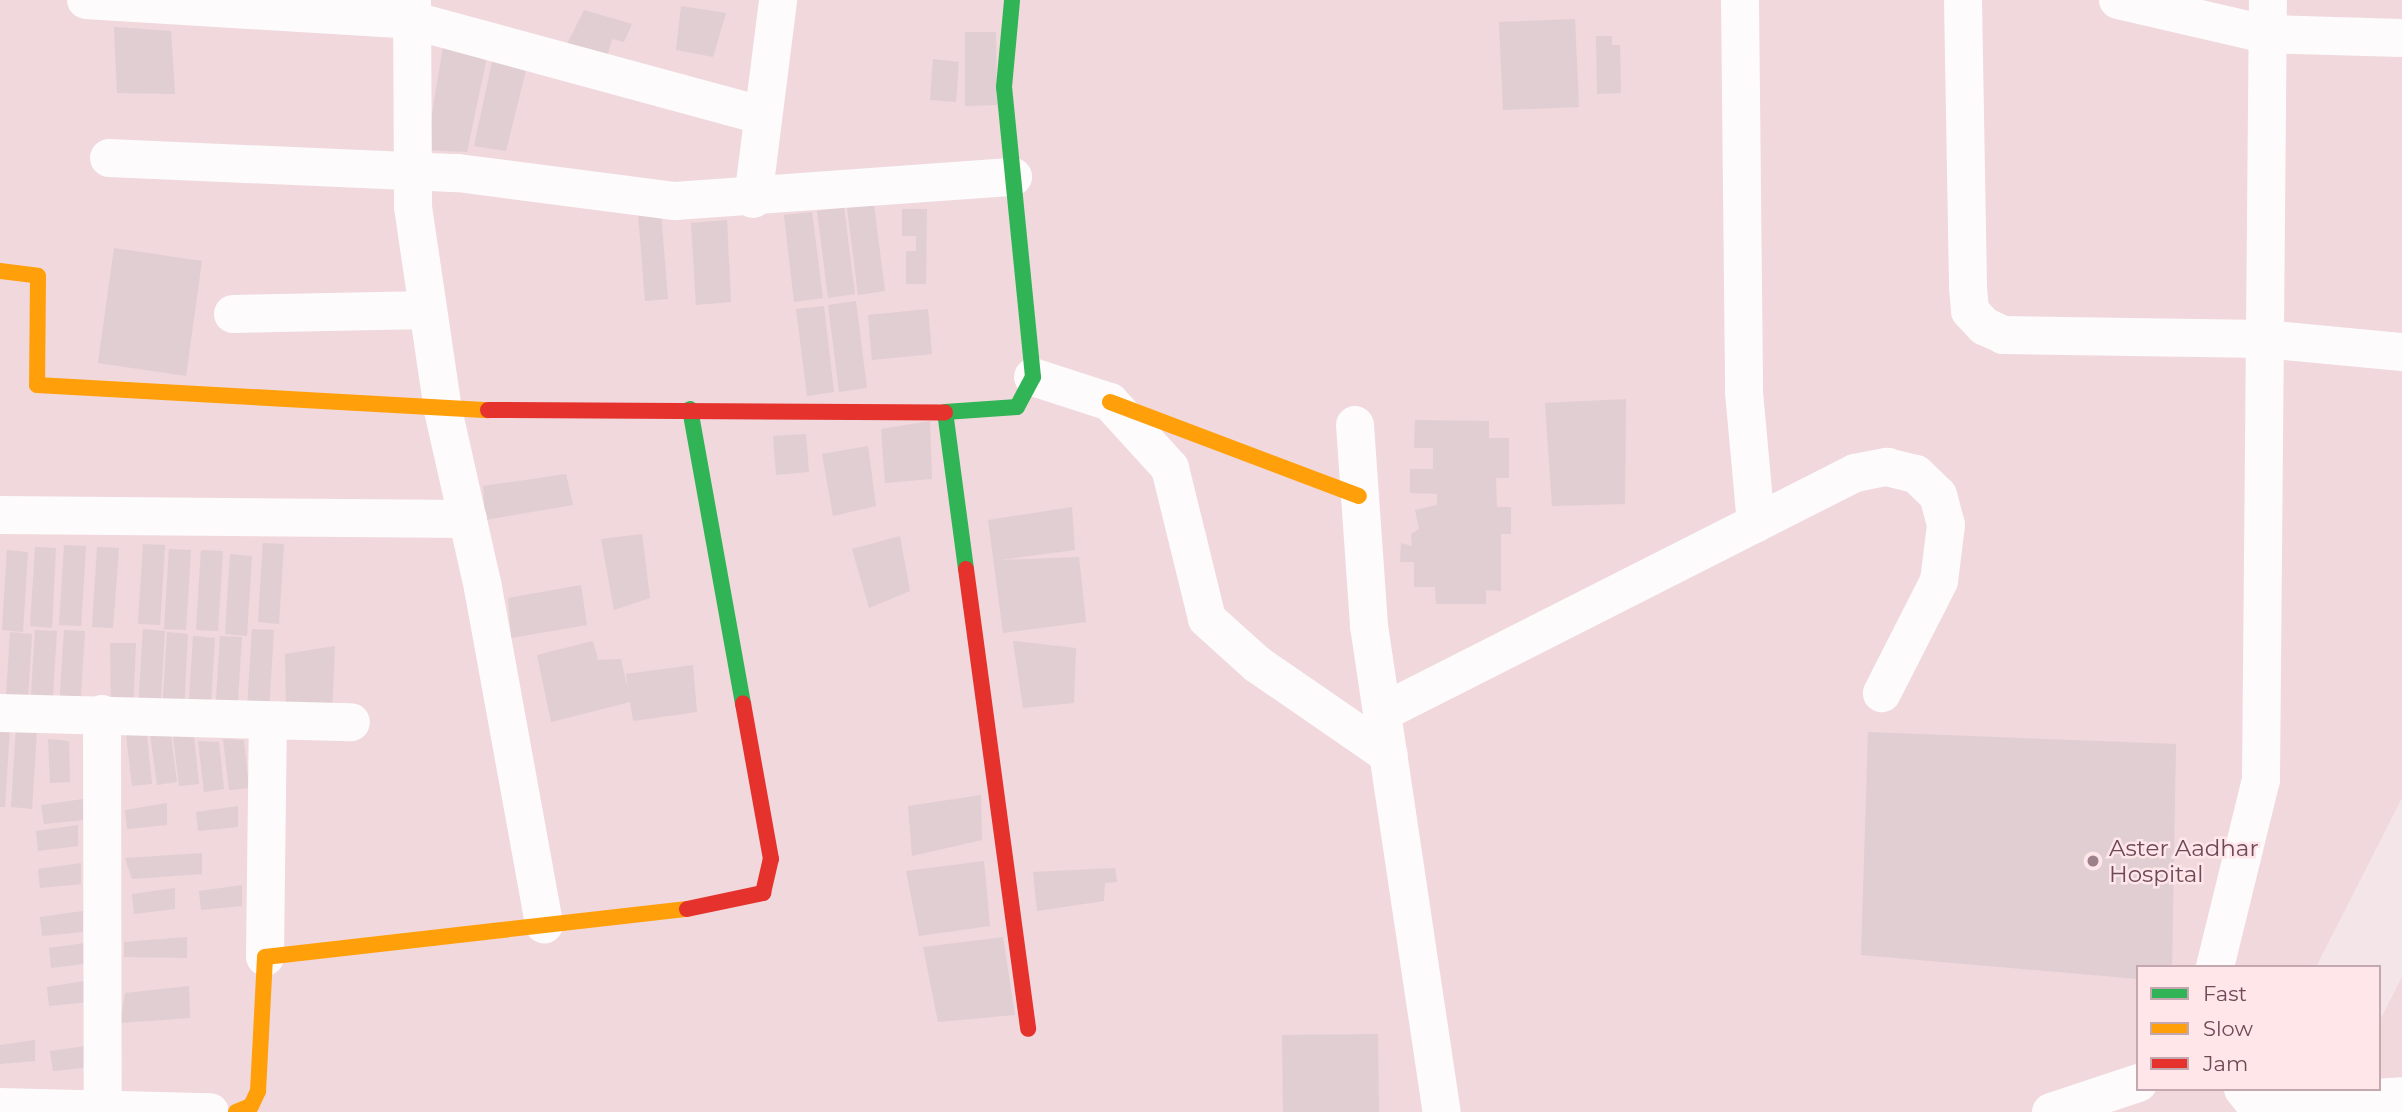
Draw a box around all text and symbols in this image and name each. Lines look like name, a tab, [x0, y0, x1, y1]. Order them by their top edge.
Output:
place label: Aster Aadhar Hospital	[2109, 834, 2259, 888]
marker: Aster Aadhar Hospital	[2083, 851, 2103, 871]
legend	[2136, 965, 2381, 1091]
text: Fast	[2203, 981, 2247, 1006]
text: Slow	[2203, 1016, 2253, 1041]
text: Jam	[2203, 1051, 2248, 1076]

